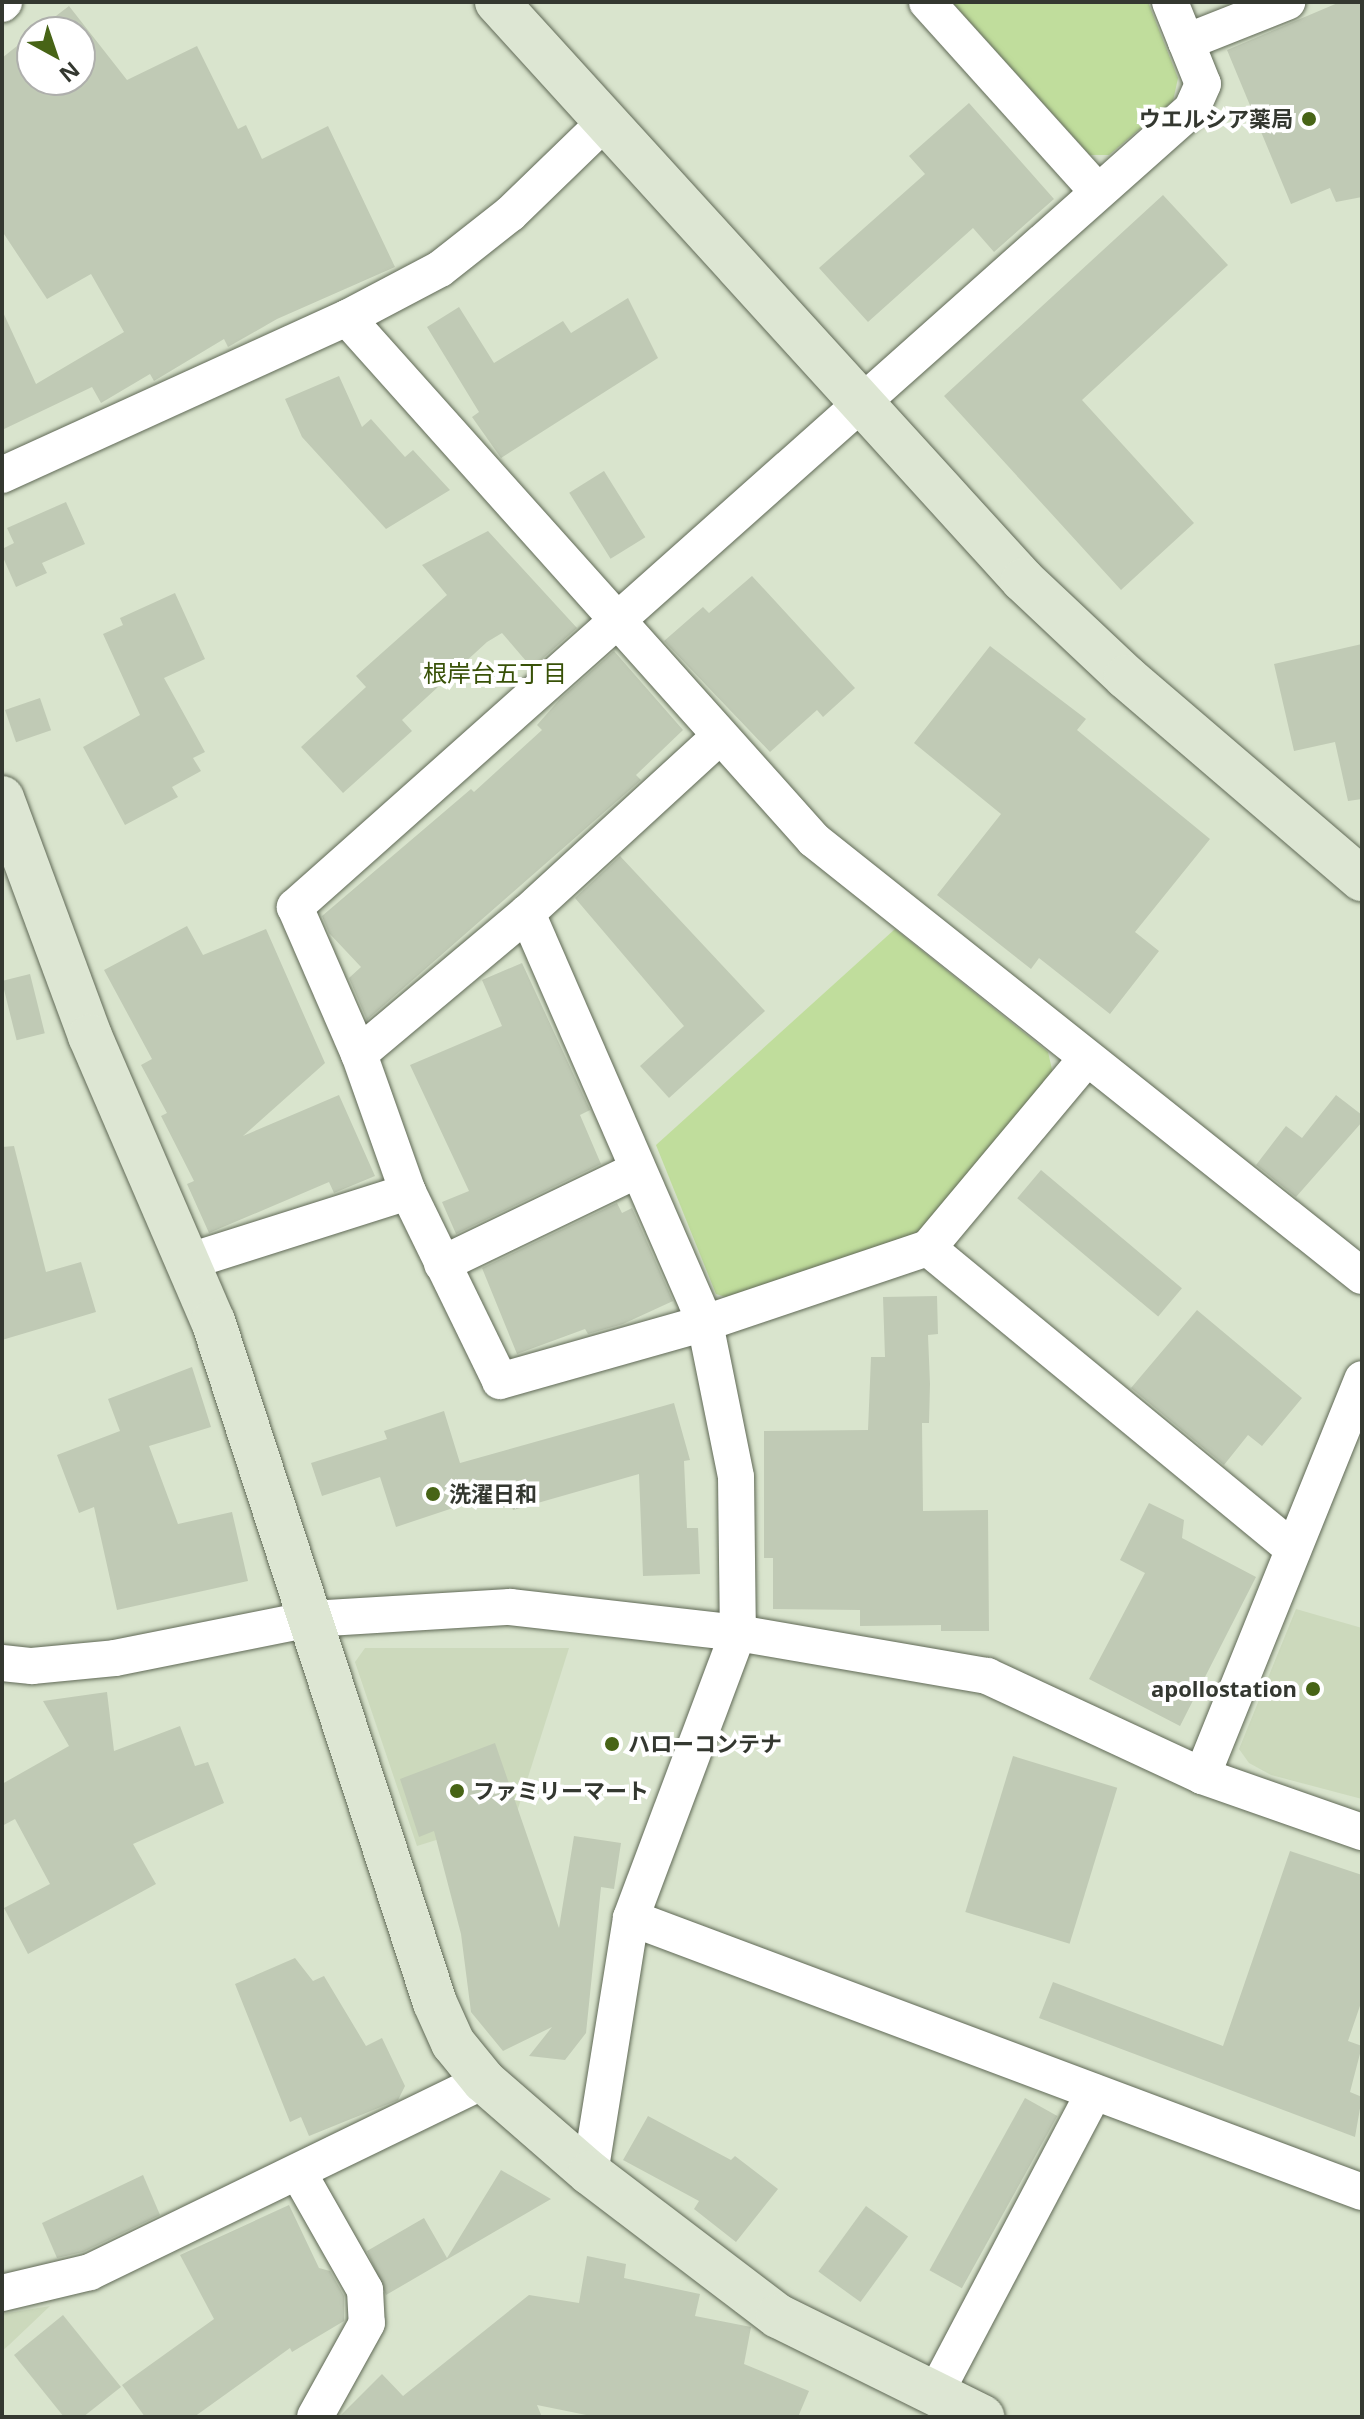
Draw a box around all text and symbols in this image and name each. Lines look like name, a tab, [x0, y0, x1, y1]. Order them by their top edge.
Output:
north arrow	[16, 16, 96, 96]
text: N	[54, 56, 87, 90]
place label: ウエルシア薬局	[1139, 106, 1293, 132]
marker: ウエルシア薬局	[1300, 110, 1318, 128]
district label: 根岸台五丁目	[423, 659, 567, 687]
place label: 洗濯日和	[449, 1481, 537, 1507]
marker: 洗濯日和	[424, 1485, 442, 1503]
place label: apollostation	[1151, 1676, 1297, 1702]
marker: apollostation	[1304, 1680, 1322, 1698]
place label: ハローコンテナ	[628, 1731, 782, 1757]
marker: ハローコンテナ	[603, 1735, 621, 1753]
place label: ファミリーマート	[473, 1778, 649, 1804]
marker: ファミリーマート	[448, 1782, 466, 1800]

